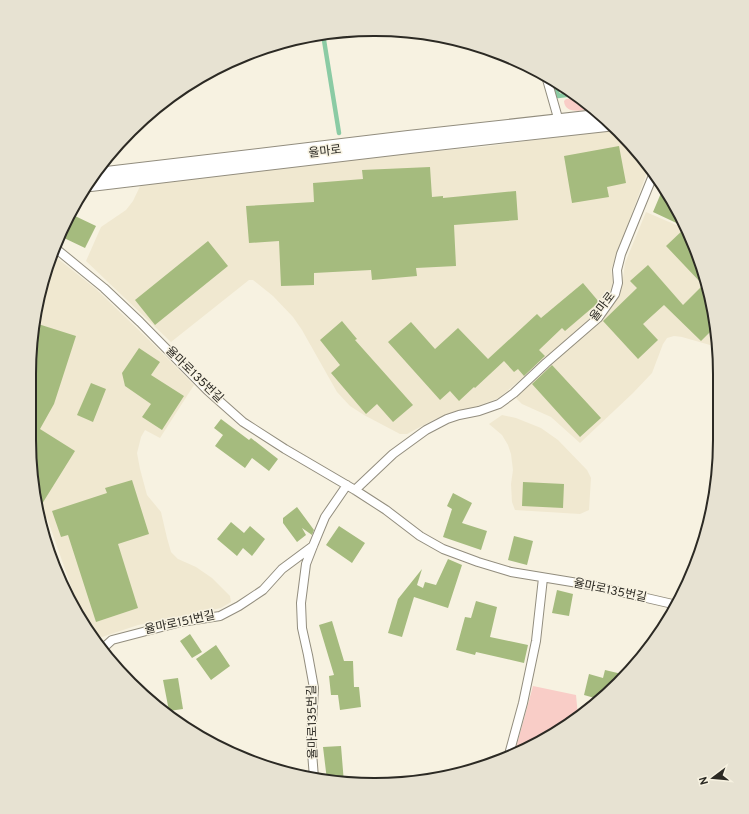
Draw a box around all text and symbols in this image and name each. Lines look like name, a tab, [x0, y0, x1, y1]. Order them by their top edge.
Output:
street label: 율마로	[308, 142, 342, 162]
street label: 율마로	[587, 289, 619, 325]
street label: 율마로135번길	[162, 343, 226, 407]
street label: 율마로135번길	[572, 575, 648, 607]
street label: 율마로151번길	[143, 608, 217, 638]
street label: 율마로135번길	[304, 685, 322, 759]
north arrow	[693, 758, 733, 798]
text: N	[697, 775, 712, 786]

